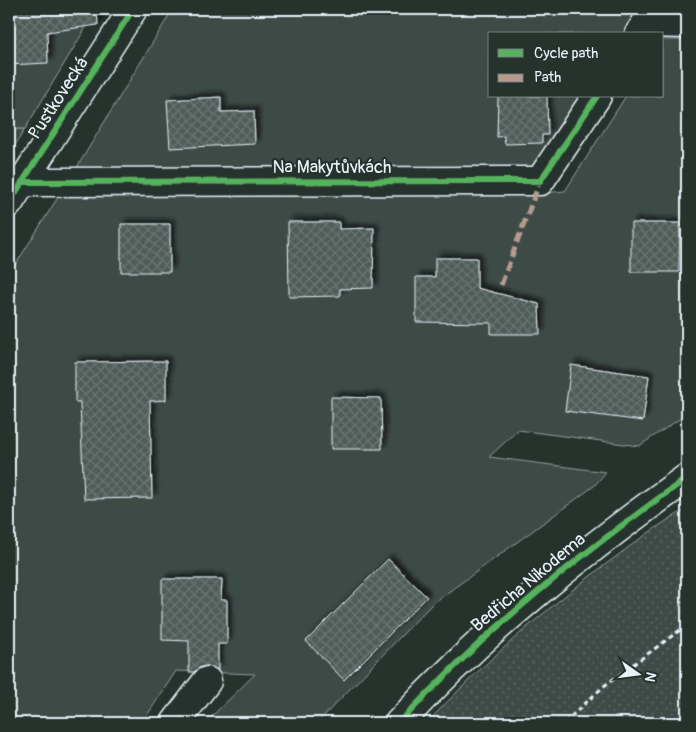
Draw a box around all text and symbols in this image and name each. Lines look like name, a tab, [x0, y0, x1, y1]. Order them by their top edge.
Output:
legend	[488, 32, 664, 98]
text: Cycle path	[534, 44, 598, 63]
street label: Pustkovecká	[23, 53, 94, 144]
text: Path	[534, 68, 561, 87]
street label: Na Makytůvkách	[272, 156, 392, 179]
street label: Bedřicha Nikodema	[466, 528, 590, 637]
north arrow	[614, 650, 664, 700]
text: N	[641, 670, 660, 684]

